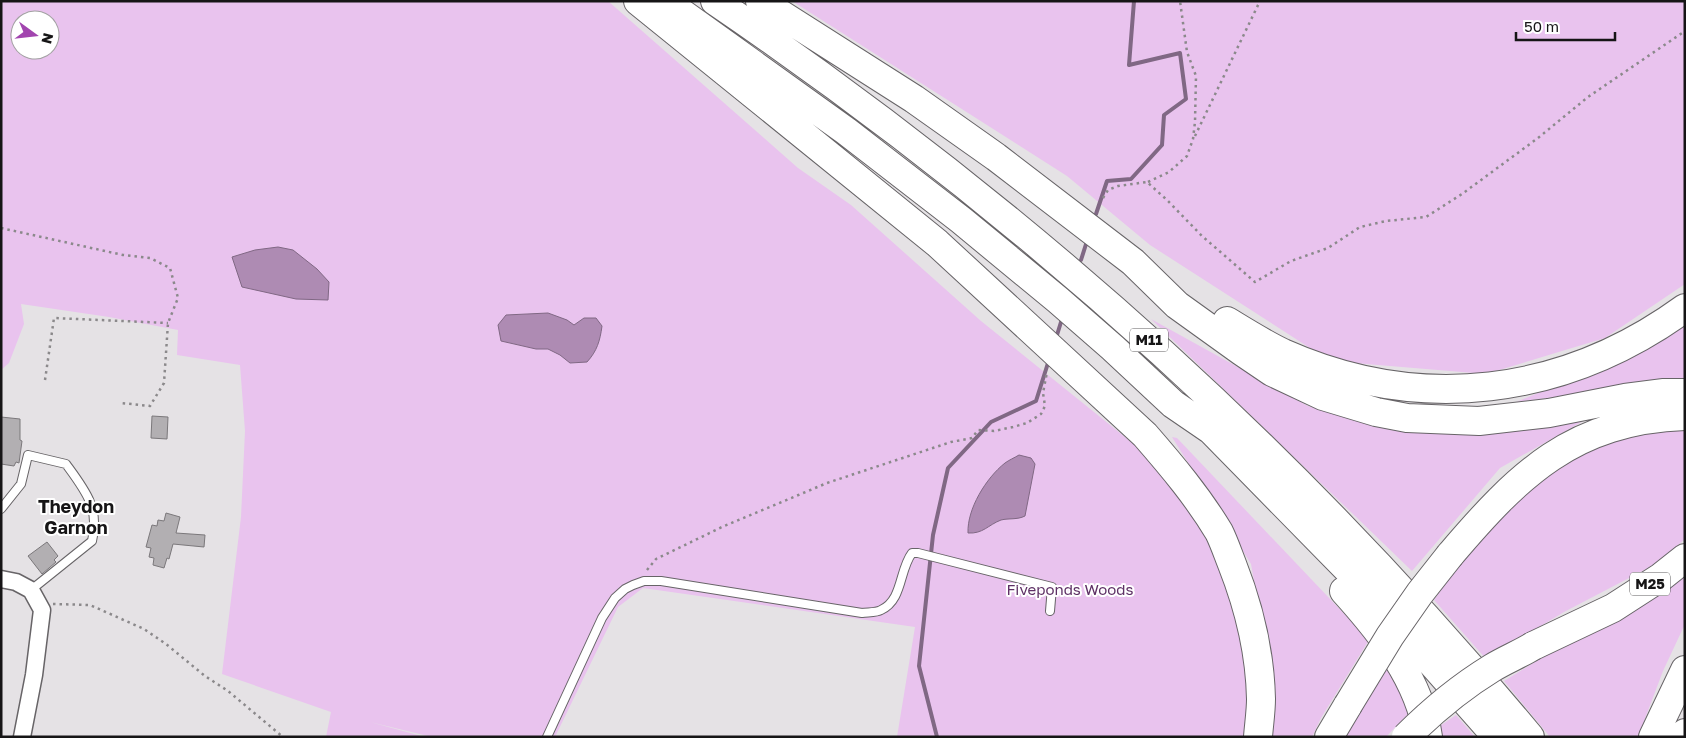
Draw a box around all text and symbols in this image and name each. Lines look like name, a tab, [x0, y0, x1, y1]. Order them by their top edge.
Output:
north arrow	[10, 10, 60, 60]
scale bar	[1516, 10, 1615, 42]
text: 50 m	[1524, 17, 1559, 35]
text: N	[38, 31, 58, 46]
road number: M11	[1130, 328, 1168, 352]
district label: Theydon Garnon	[38, 495, 114, 538]
road number: M25	[1630, 572, 1670, 596]
park label: Fiveponds Woods	[1006, 580, 1134, 598]

